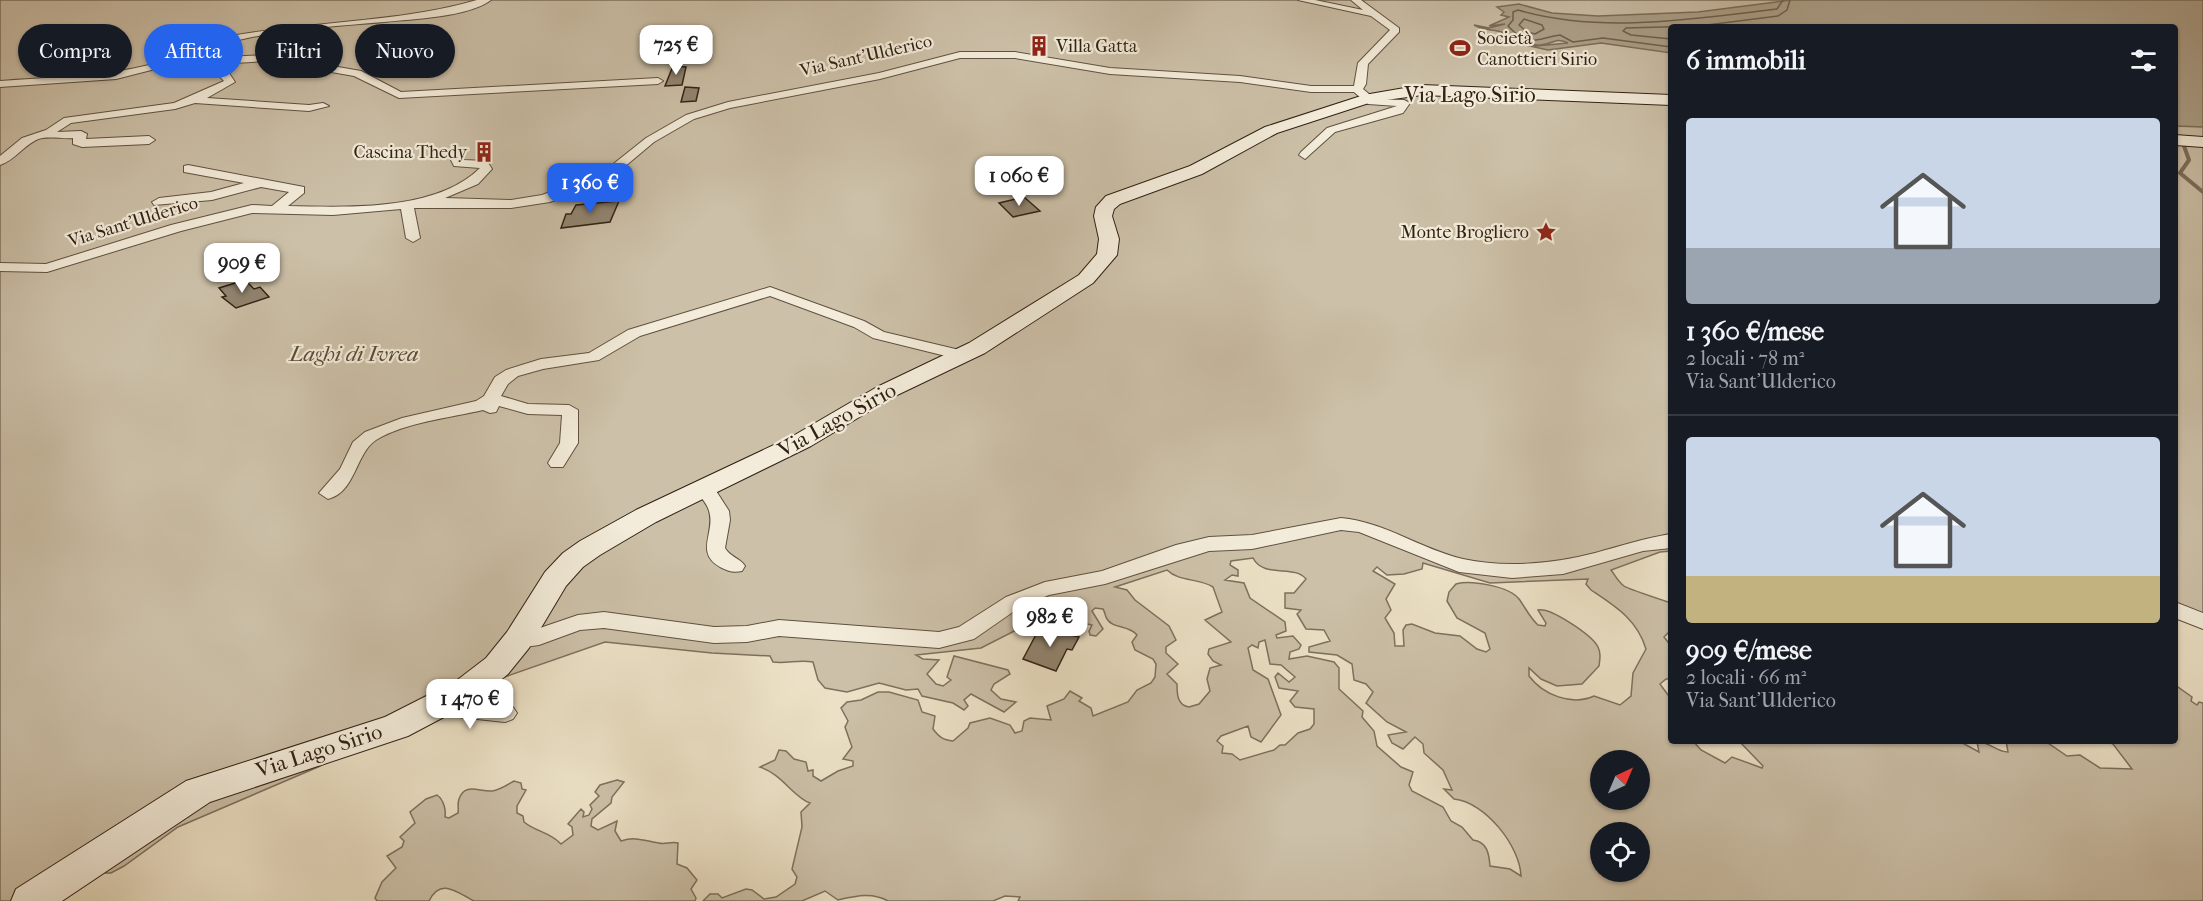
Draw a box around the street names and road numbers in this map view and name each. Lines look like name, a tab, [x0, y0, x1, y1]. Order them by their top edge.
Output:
street label: Via Sant'Ulderico	[797, 31, 934, 82]
street label: Via Lago Sirio	[1403, 82, 1536, 108]
street label: Via Sant'Ulderico	[64, 192, 201, 252]
street label: Via Lago Sirio	[772, 377, 901, 464]
street label: Via Lago Sirio	[252, 718, 385, 784]

